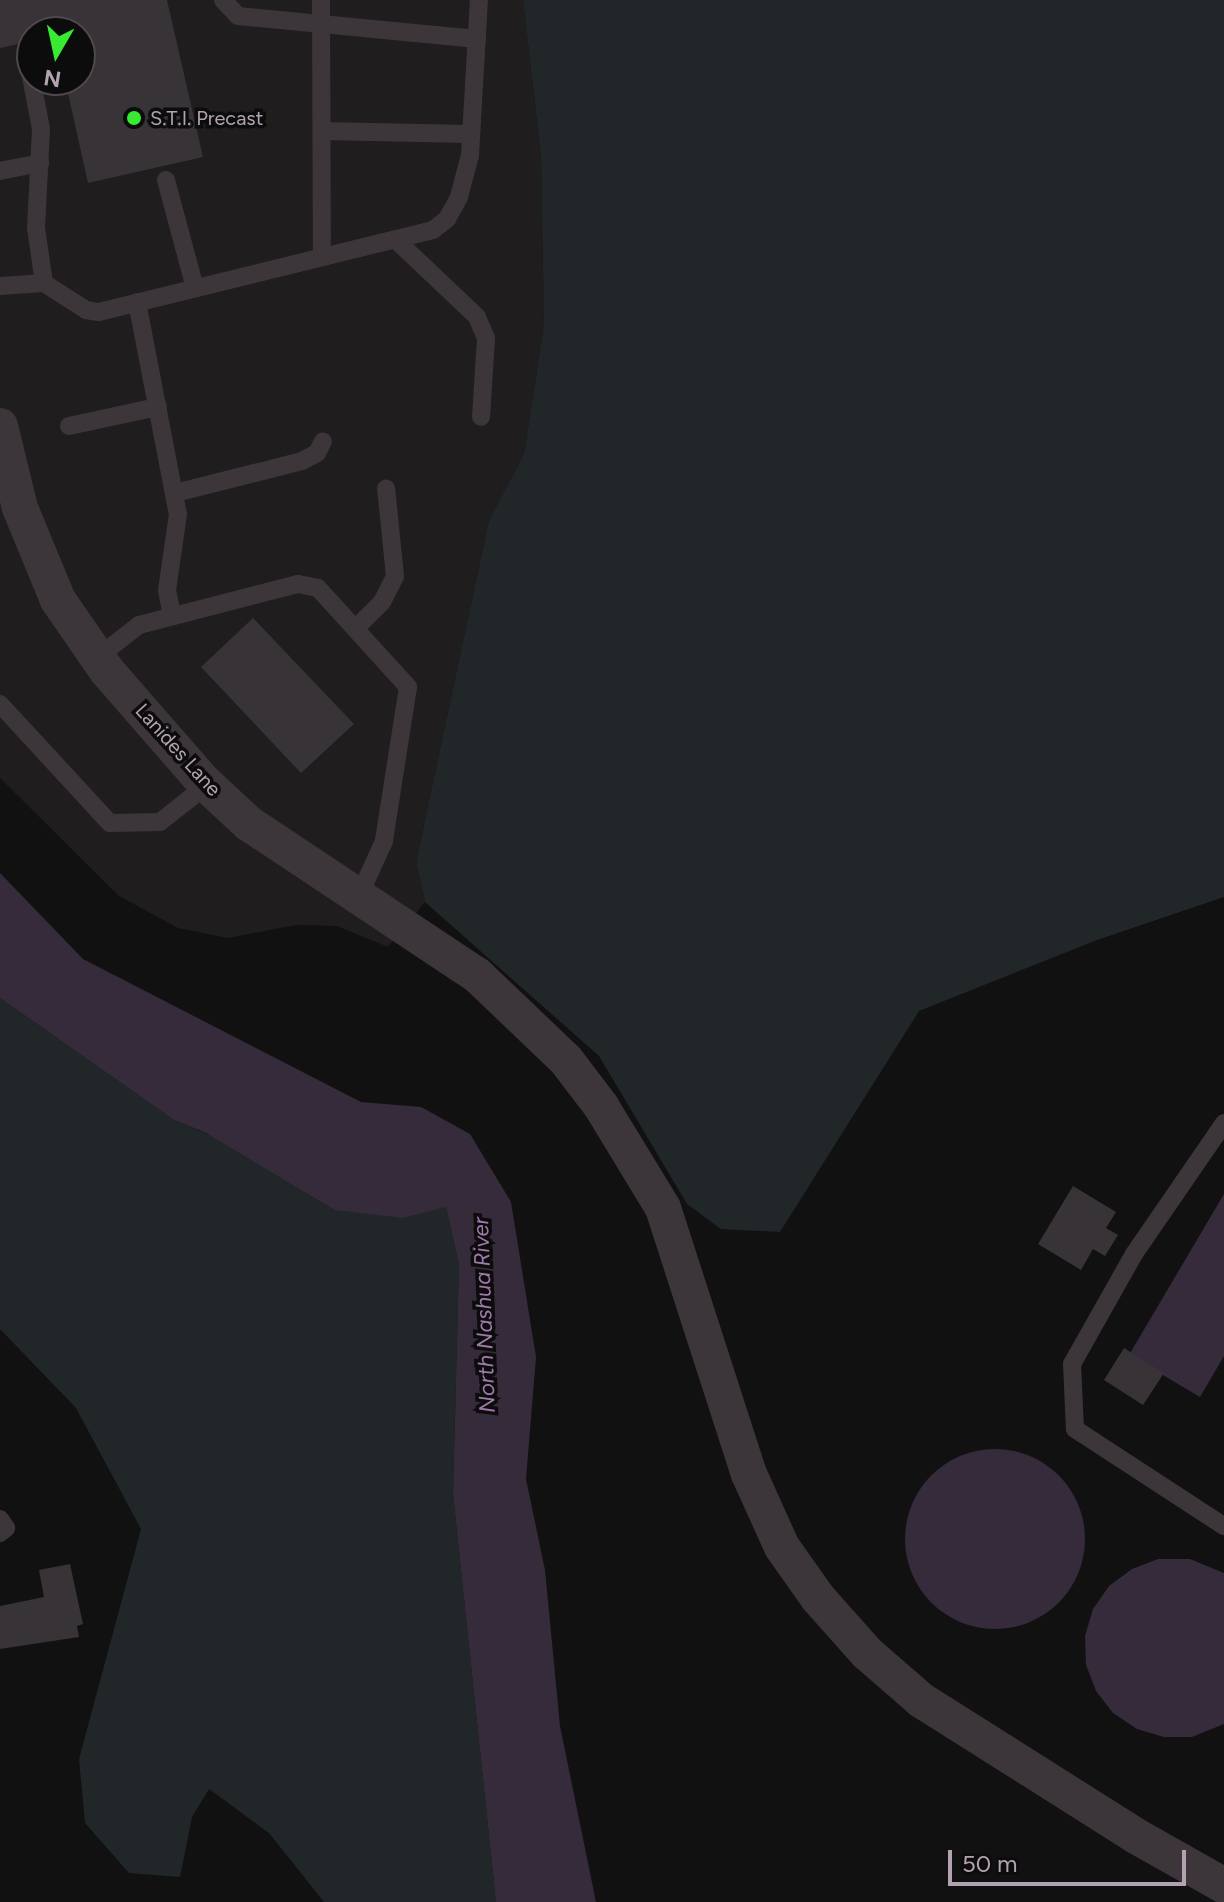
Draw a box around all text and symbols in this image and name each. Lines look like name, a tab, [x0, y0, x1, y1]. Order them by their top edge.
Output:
north arrow	[16, 16, 96, 96]
text: N	[42, 64, 63, 93]
place label: S.T.I. Precast	[150, 106, 263, 130]
marker: S.T.I. Precast	[125, 109, 143, 127]
street label: Lanides Lane	[130, 699, 226, 801]
water label: North Nashua River	[467, 1216, 501, 1414]
scale bar	[952, 1834, 1190, 1884]
text: 50 m	[962, 1849, 1018, 1878]

